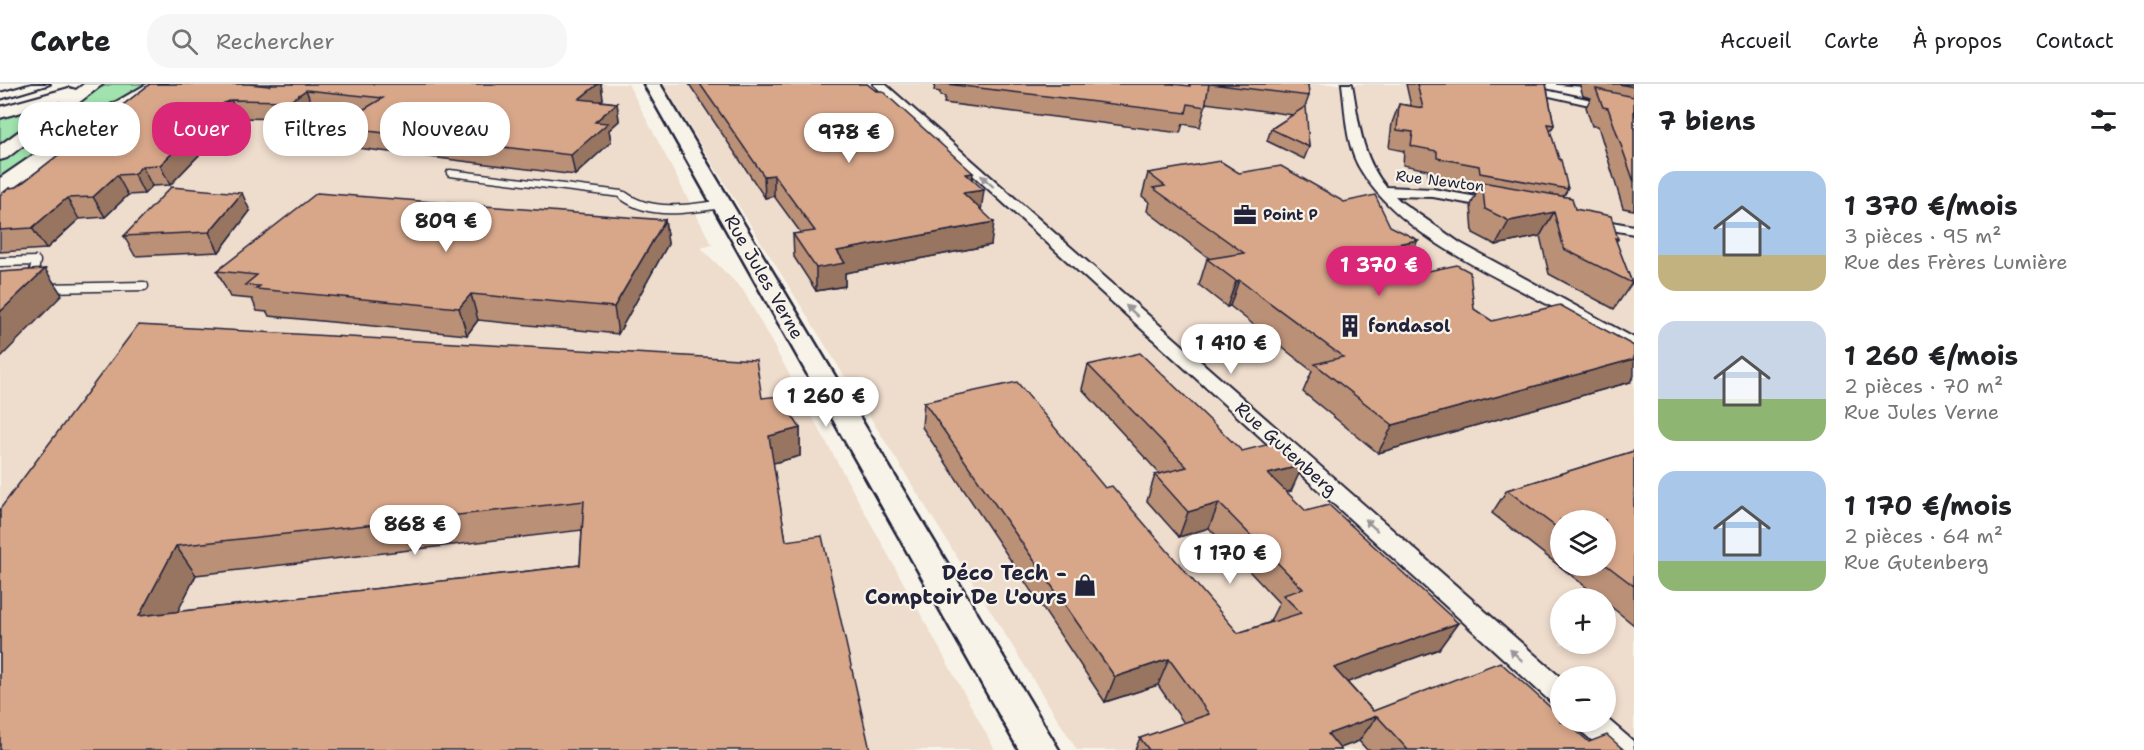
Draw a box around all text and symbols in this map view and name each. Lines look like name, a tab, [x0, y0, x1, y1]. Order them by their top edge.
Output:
search box	[147, 14, 567, 68]
text: Carte	[30, 22, 111, 60]
icon: search	[168, 25, 201, 58]
text: Rechercher	[216, 27, 335, 56]
text: Accueil	[1720, 27, 1791, 55]
text: Carte	[1824, 27, 1879, 55]
text: À propos	[1912, 27, 2002, 55]
text: Contact	[2035, 27, 2114, 55]
chip: Acheter	[18, 102, 140, 156]
chip: Louer	[152, 102, 251, 156]
chip: Filtres	[263, 102, 368, 156]
chip: Nouveau	[380, 102, 510, 156]
text: 7 biens	[1658, 103, 1756, 138]
icon: filters	[2087, 104, 2120, 137]
pin: 978 €	[807, 113, 891, 164]
text: 978 €	[818, 119, 880, 145]
street label: Rue Newton	[1395, 166, 1485, 196]
one-way arrow	[979, 174, 994, 188]
text: 1 370 €/mois	[1844, 188, 2018, 223]
icon: home	[1706, 195, 1778, 267]
pin: 809 €	[404, 202, 488, 253]
office icon: Point P	[1232, 202, 1258, 228]
place label: Point P	[1263, 205, 1318, 225]
text: 809 €	[415, 208, 477, 234]
street label: Rue Jules Verne	[719, 211, 809, 343]
text: 3 pièces · 95 m²	[1844, 223, 2002, 249]
pin: 1 370 €	[1324, 246, 1434, 297]
text: Rue des Frères Lumière	[1844, 249, 2068, 275]
text: 1 370 €	[1340, 252, 1418, 278]
one-way arrow	[1125, 305, 1140, 318]
building icon: fondasol	[1337, 313, 1363, 339]
place label: fondasol	[1368, 314, 1450, 338]
pin: 1 410 €	[1176, 324, 1286, 375]
text: 1 410 €	[1195, 330, 1267, 356]
text: 1 260 €/mois	[1844, 338, 2018, 373]
icon: home	[1706, 345, 1778, 417]
text: 2 pièces · 70 m²	[1844, 373, 2003, 399]
pin: 1 260 €	[771, 377, 881, 428]
text: 1 260 €	[787, 383, 865, 409]
street label: Rue Gutenberg	[1230, 397, 1342, 501]
text: Rue Jules Verne	[1844, 399, 1999, 425]
text: 1 170 €/mois	[1844, 488, 2012, 523]
icon: home	[1706, 495, 1778, 567]
pin: 868 €	[373, 505, 457, 556]
map controls	[1550, 510, 1616, 732]
button: layers	[1550, 510, 1616, 576]
text: 868 €	[384, 511, 446, 537]
one-way arrow	[1364, 519, 1379, 532]
text: 2 pièces · 64 m²	[1844, 523, 2003, 549]
pin: 1 170 €	[1175, 534, 1285, 585]
text: 1 170 €	[1193, 540, 1267, 566]
text: Rue Gutenberg	[1844, 549, 1988, 575]
place label: Déco Tech - Comptoir De L'ours	[865, 559, 1067, 611]
shop icon: Déco Tech - Comptoir De L'ours	[1072, 572, 1098, 598]
button: +	[1550, 588, 1616, 654]
one-way arrow	[1509, 648, 1524, 662]
button: −	[1550, 666, 1616, 732]

